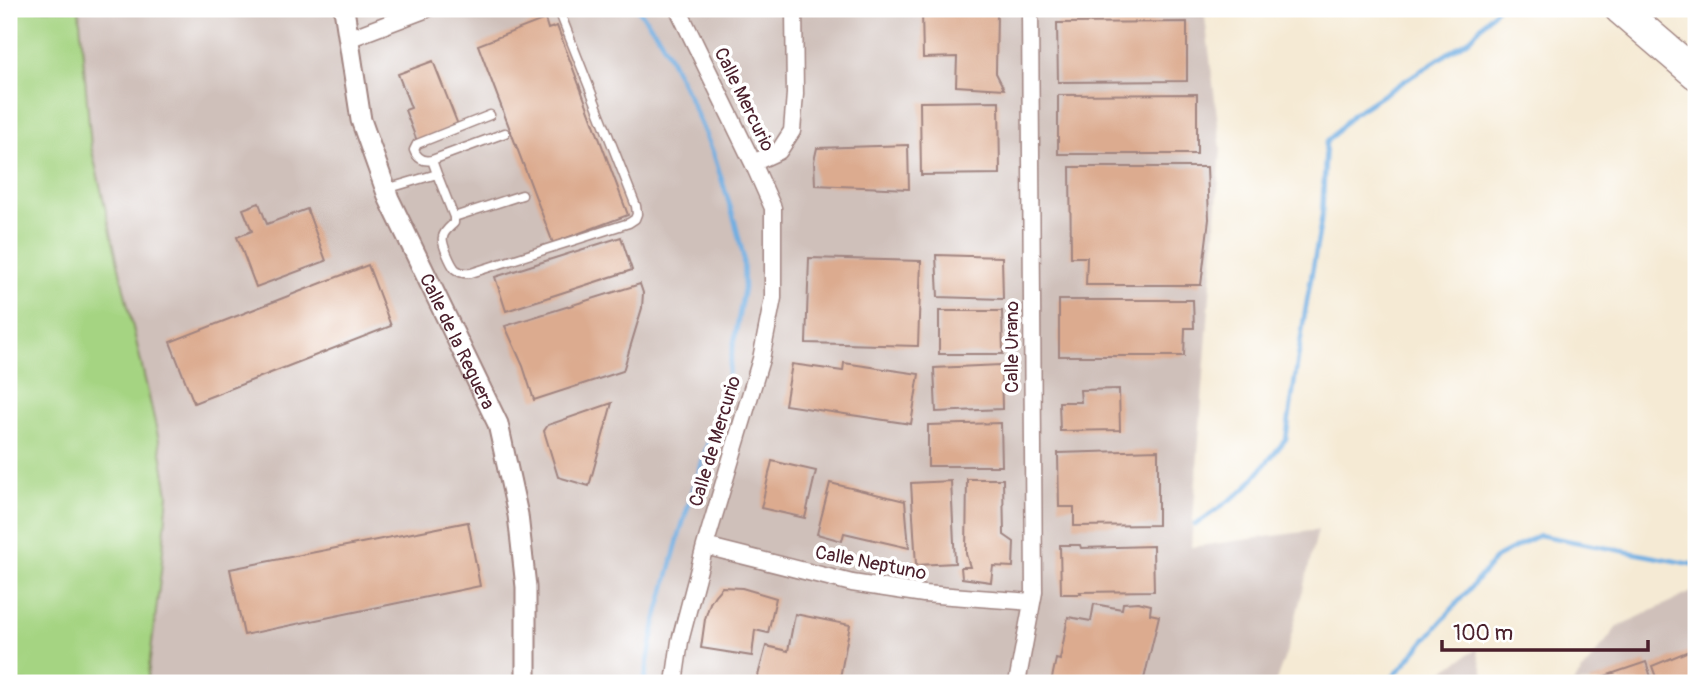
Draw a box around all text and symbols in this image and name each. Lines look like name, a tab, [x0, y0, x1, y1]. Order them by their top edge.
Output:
street label: Calle Mercurio	[709, 44, 780, 155]
street label: Calle de la Reguera	[414, 270, 500, 414]
street label: Calle Urano	[1000, 301, 1024, 393]
street label: Calle de Mercurio	[684, 373, 746, 510]
street label: Calle Neptuno	[813, 540, 928, 586]
scale bar	[1442, 608, 1649, 652]
text: 100 m	[1453, 620, 1513, 647]

